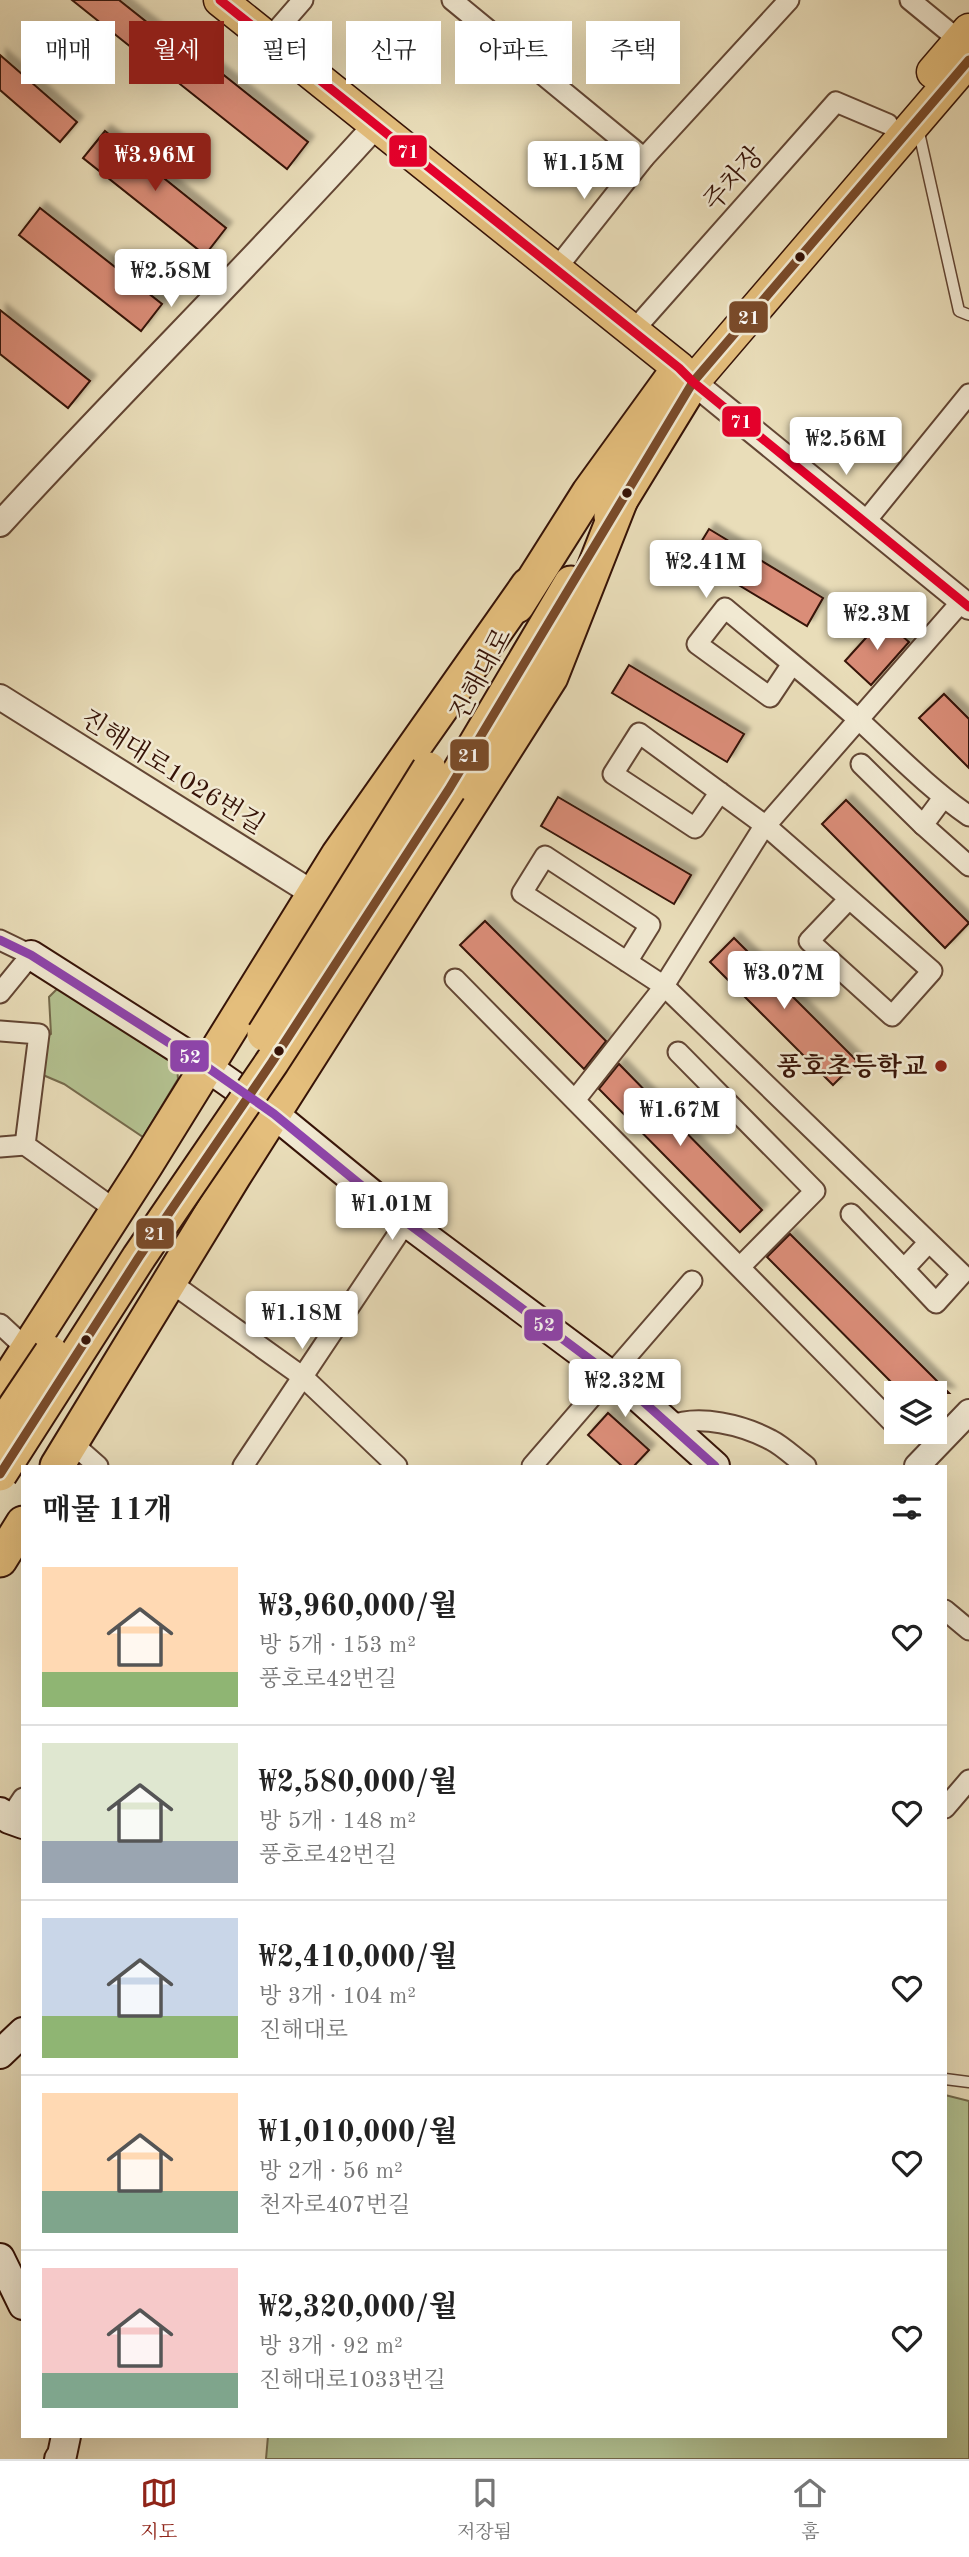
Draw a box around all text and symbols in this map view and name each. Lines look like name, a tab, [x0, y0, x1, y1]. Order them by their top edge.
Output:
chip: 매매	[21, 21, 115, 84]
chip: 월세	[129, 21, 224, 84]
chip: 필터	[238, 21, 332, 84]
chip: 신규	[346, 21, 441, 84]
chip: 아파트	[455, 21, 572, 84]
chip: 주택	[586, 21, 680, 84]
pin: ₩3.96M	[98, 134, 212, 193]
line badge: 71	[388, 134, 428, 168]
street label: 주차장	[698, 141, 769, 216]
pin: ₩1.15M	[527, 142, 641, 201]
text: ₩3.96M	[115, 144, 195, 167]
text: 71	[397, 144, 419, 163]
text: ₩1.15M	[544, 152, 624, 175]
pin: ₩2.58M	[114, 250, 228, 309]
unlabelled marker	[793, 250, 807, 264]
text: ₩2.58M	[131, 260, 211, 283]
line badge: 21	[728, 300, 769, 334]
text: 21	[738, 310, 760, 329]
line badge: 71	[721, 405, 762, 438]
text: 71	[730, 414, 752, 433]
pin: ₩2.56M	[789, 418, 903, 477]
text: ₩2.56M	[806, 428, 886, 451]
unlabelled marker	[620, 486, 634, 500]
pin: ₩2.41M	[649, 540, 763, 600]
text: ₩2.41M	[666, 551, 746, 574]
pin: ₩2.3M	[828, 592, 926, 652]
text: ₩2.3M	[843, 603, 911, 626]
street label: 진해대로	[445, 624, 517, 725]
street label: 진해대로1026번길	[76, 704, 269, 840]
line badge: 21	[449, 738, 490, 772]
text: 21	[458, 748, 480, 767]
pin: ₩3.07M	[727, 951, 841, 1011]
text: ₩3.07M	[744, 962, 824, 985]
line badge: 52	[169, 1039, 210, 1073]
unlabelled marker	[272, 1044, 286, 1058]
text: 52	[179, 1049, 201, 1068]
place label: 풍호초등학교	[776, 1052, 927, 1081]
marker: 풍호초등학교	[933, 1058, 949, 1074]
pin: ₩1.67M	[623, 1088, 737, 1148]
text: ₩1.67M	[640, 1099, 720, 1122]
pin: ₩1.01M	[335, 1182, 449, 1242]
text: ₩1.01M	[352, 1193, 432, 1216]
line badge: 21	[135, 1217, 175, 1250]
text: 21	[144, 1226, 166, 1245]
pin: ₩1.18M	[245, 1292, 359, 1351]
text: ₩1.18M	[262, 1302, 342, 1325]
line badge: 52	[523, 1308, 564, 1342]
text: 52	[533, 1317, 555, 1336]
unlabelled marker	[79, 1333, 93, 1347]
pin: ₩2.32M	[568, 1360, 682, 1419]
text: ₩2.32M	[585, 1370, 665, 1393]
map controls	[884, 1381, 947, 1444]
button: layers	[884, 1381, 947, 1444]
icon: filters	[888, 1488, 926, 1526]
text: 매물 11개	[42, 1496, 172, 1526]
text: ₩3,960,000/월	[259, 1592, 458, 1622]
icon: home	[98, 1595, 182, 1679]
icon: heart	[888, 1618, 926, 1656]
text: 방 5개 · 153 m²	[259, 1634, 416, 1657]
text: 풍호로42번길	[259, 1668, 397, 1691]
text: ₩2,580,000/월	[259, 1768, 458, 1798]
icon: home	[98, 1771, 182, 1855]
icon: heart	[888, 1794, 926, 1832]
text: 방 5개 · 148 m²	[259, 1810, 416, 1833]
text: 풍호로42번길	[259, 1844, 397, 1867]
text: ₩2,410,000/월	[259, 1943, 458, 1973]
icon: home	[98, 1946, 182, 2030]
icon: heart	[888, 1969, 926, 2007]
text: 방 3개 · 104 m²	[259, 1985, 416, 2008]
text: 진해대로	[259, 2019, 348, 2042]
text: ₩1,010,000/월	[259, 2118, 458, 2148]
icon: home	[98, 2121, 182, 2205]
icon: heart	[888, 2144, 926, 2182]
text: 방 2개 · 56 m²	[259, 2160, 403, 2183]
text: 천자로407번길	[259, 2194, 410, 2217]
text: ₩2,320,000/월	[259, 2293, 458, 2323]
icon: home	[98, 2296, 182, 2380]
icon: heart	[888, 2319, 926, 2357]
text: 방 3개 · 92 m²	[259, 2335, 403, 2358]
text: 진해대로1033번길	[259, 2369, 446, 2392]
tab: 지도	[140, 2474, 178, 2545]
tab: 저장됨	[457, 2474, 512, 2545]
tab: 홈	[791, 2474, 829, 2545]

